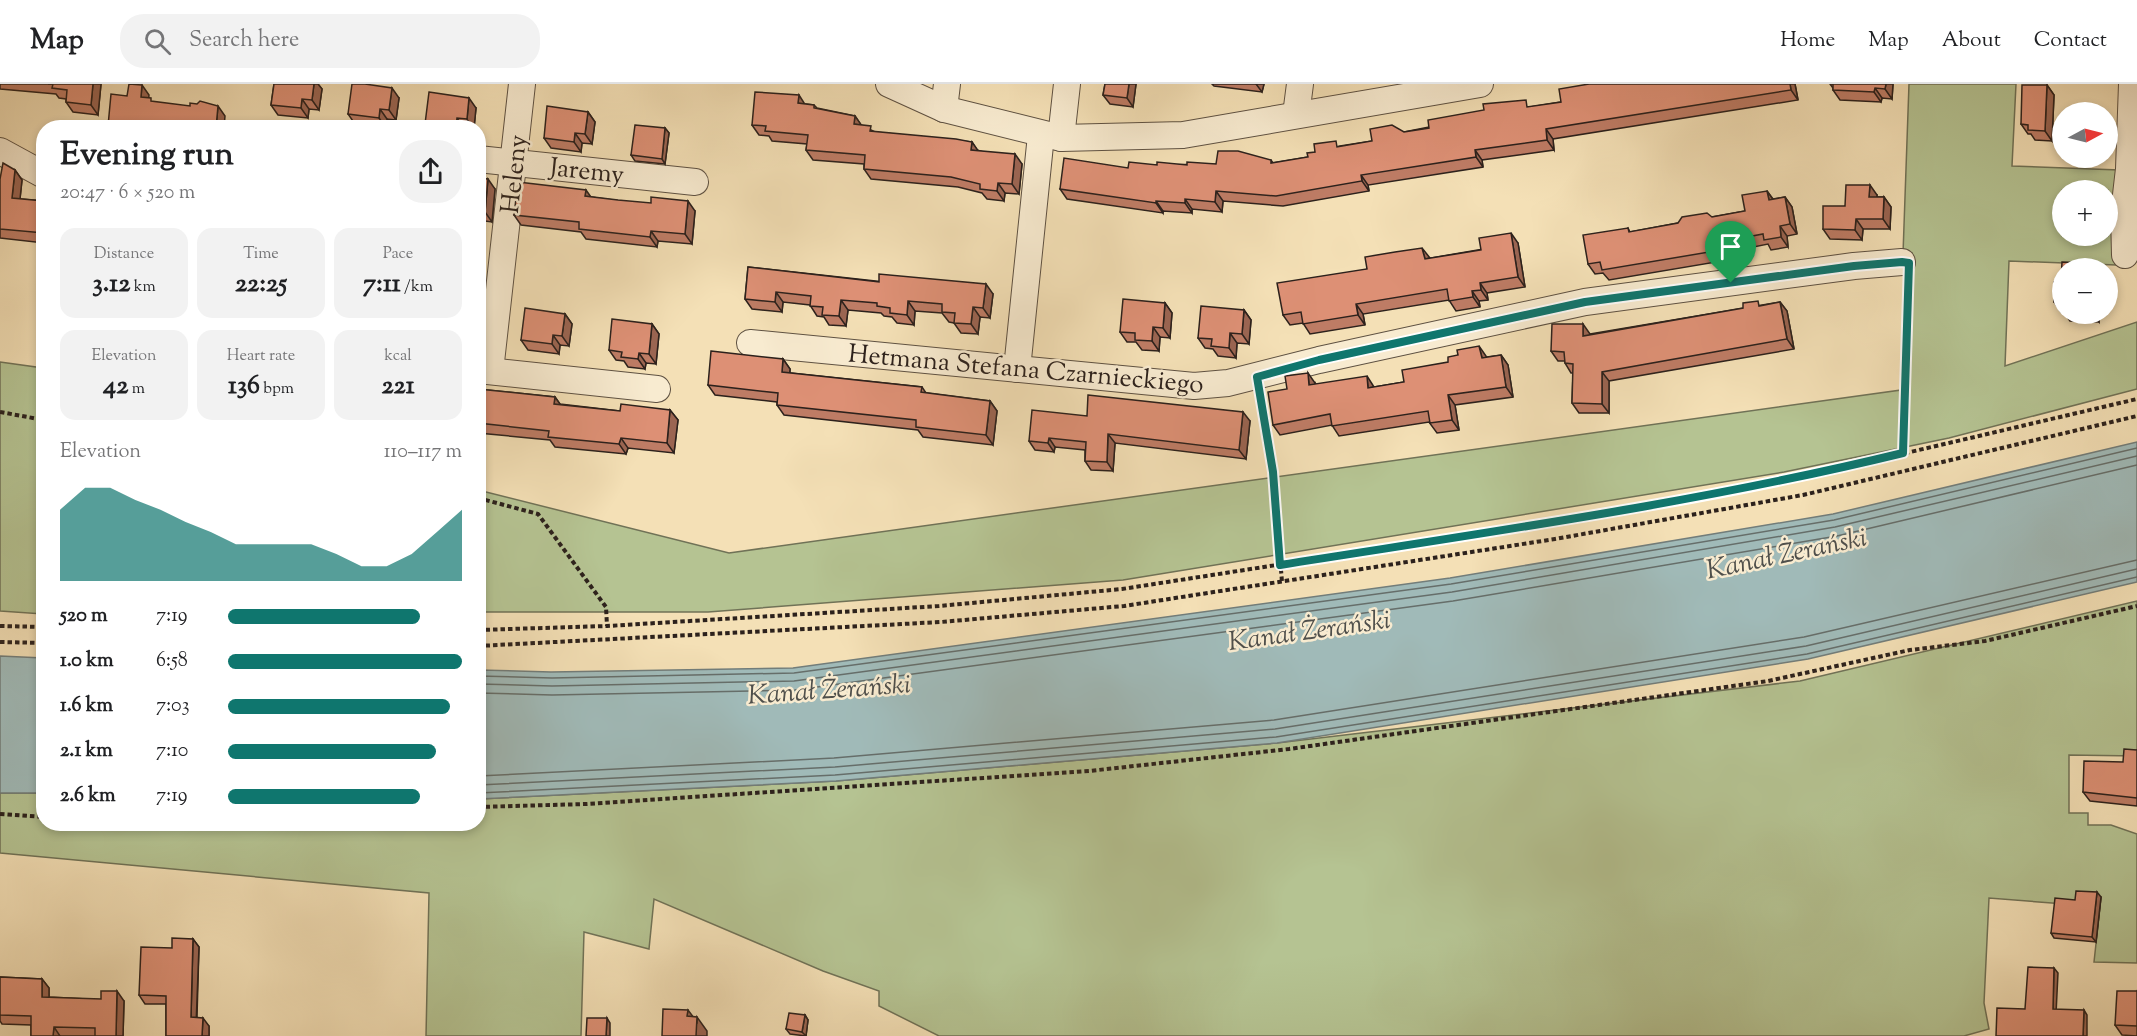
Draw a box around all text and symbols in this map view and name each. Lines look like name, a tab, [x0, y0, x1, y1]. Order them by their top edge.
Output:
search box	[120, 14, 540, 68]
text: Map	[30, 21, 84, 61]
icon: search	[141, 25, 174, 58]
text: Search here	[189, 25, 299, 57]
text: Home	[1780, 26, 1835, 56]
text: Map	[1868, 26, 1909, 56]
text: About	[1942, 26, 2001, 56]
text: Contact	[2034, 26, 2107, 56]
north arrow	[2052, 102, 2118, 168]
map controls	[2052, 102, 2118, 324]
text: Evening run	[60, 132, 234, 180]
street label: Heleny	[493, 133, 538, 216]
button: share	[399, 140, 462, 203]
street label: Jaremy	[546, 150, 626, 195]
text: 20:47 · 6 × 520 m	[60, 179, 195, 208]
button: +	[2052, 180, 2118, 246]
pin	[1705, 221, 1756, 283]
icon: arrive	[1714, 230, 1747, 263]
text: Distance	[94, 243, 154, 266]
text: Time	[243, 243, 279, 266]
text: Pace	[383, 243, 413, 266]
button: −	[2052, 258, 2118, 324]
text: 3.12	[92, 266, 130, 303]
text: 22:25	[235, 266, 287, 303]
text: 7:11	[363, 266, 401, 303]
text: km	[130, 276, 156, 299]
text: /km	[401, 276, 433, 299]
street label: Hetmana Stefana Czarnieckiego	[847, 337, 1205, 404]
text: Elevation	[92, 345, 156, 368]
text: Heart rate	[227, 345, 295, 368]
text: kcal	[384, 345, 412, 368]
text: 42	[103, 368, 128, 405]
text: 136	[228, 368, 260, 405]
text: 221	[381, 368, 415, 405]
text: m	[128, 378, 145, 401]
text: bpm	[260, 378, 294, 401]
text: Elevation	[60, 438, 141, 467]
text: 110–117 m	[384, 438, 462, 467]
water label: Kanał Żerański	[1702, 519, 1871, 592]
text: 520 m	[60, 602, 108, 631]
text: 7:19	[156, 602, 188, 631]
water label: Kanał Żerański	[1226, 602, 1393, 663]
text: 1.0 km	[60, 647, 114, 676]
text: 6:58	[156, 647, 188, 676]
water label: Kanał Żerański	[746, 666, 912, 717]
text: 1.6 km	[60, 692, 113, 721]
text: 7:03	[156, 692, 190, 721]
text: 2.1 km	[60, 737, 113, 766]
text: 7:10	[156, 737, 188, 766]
text: 2.6 km	[60, 782, 116, 811]
text: 7:19	[156, 782, 188, 811]

